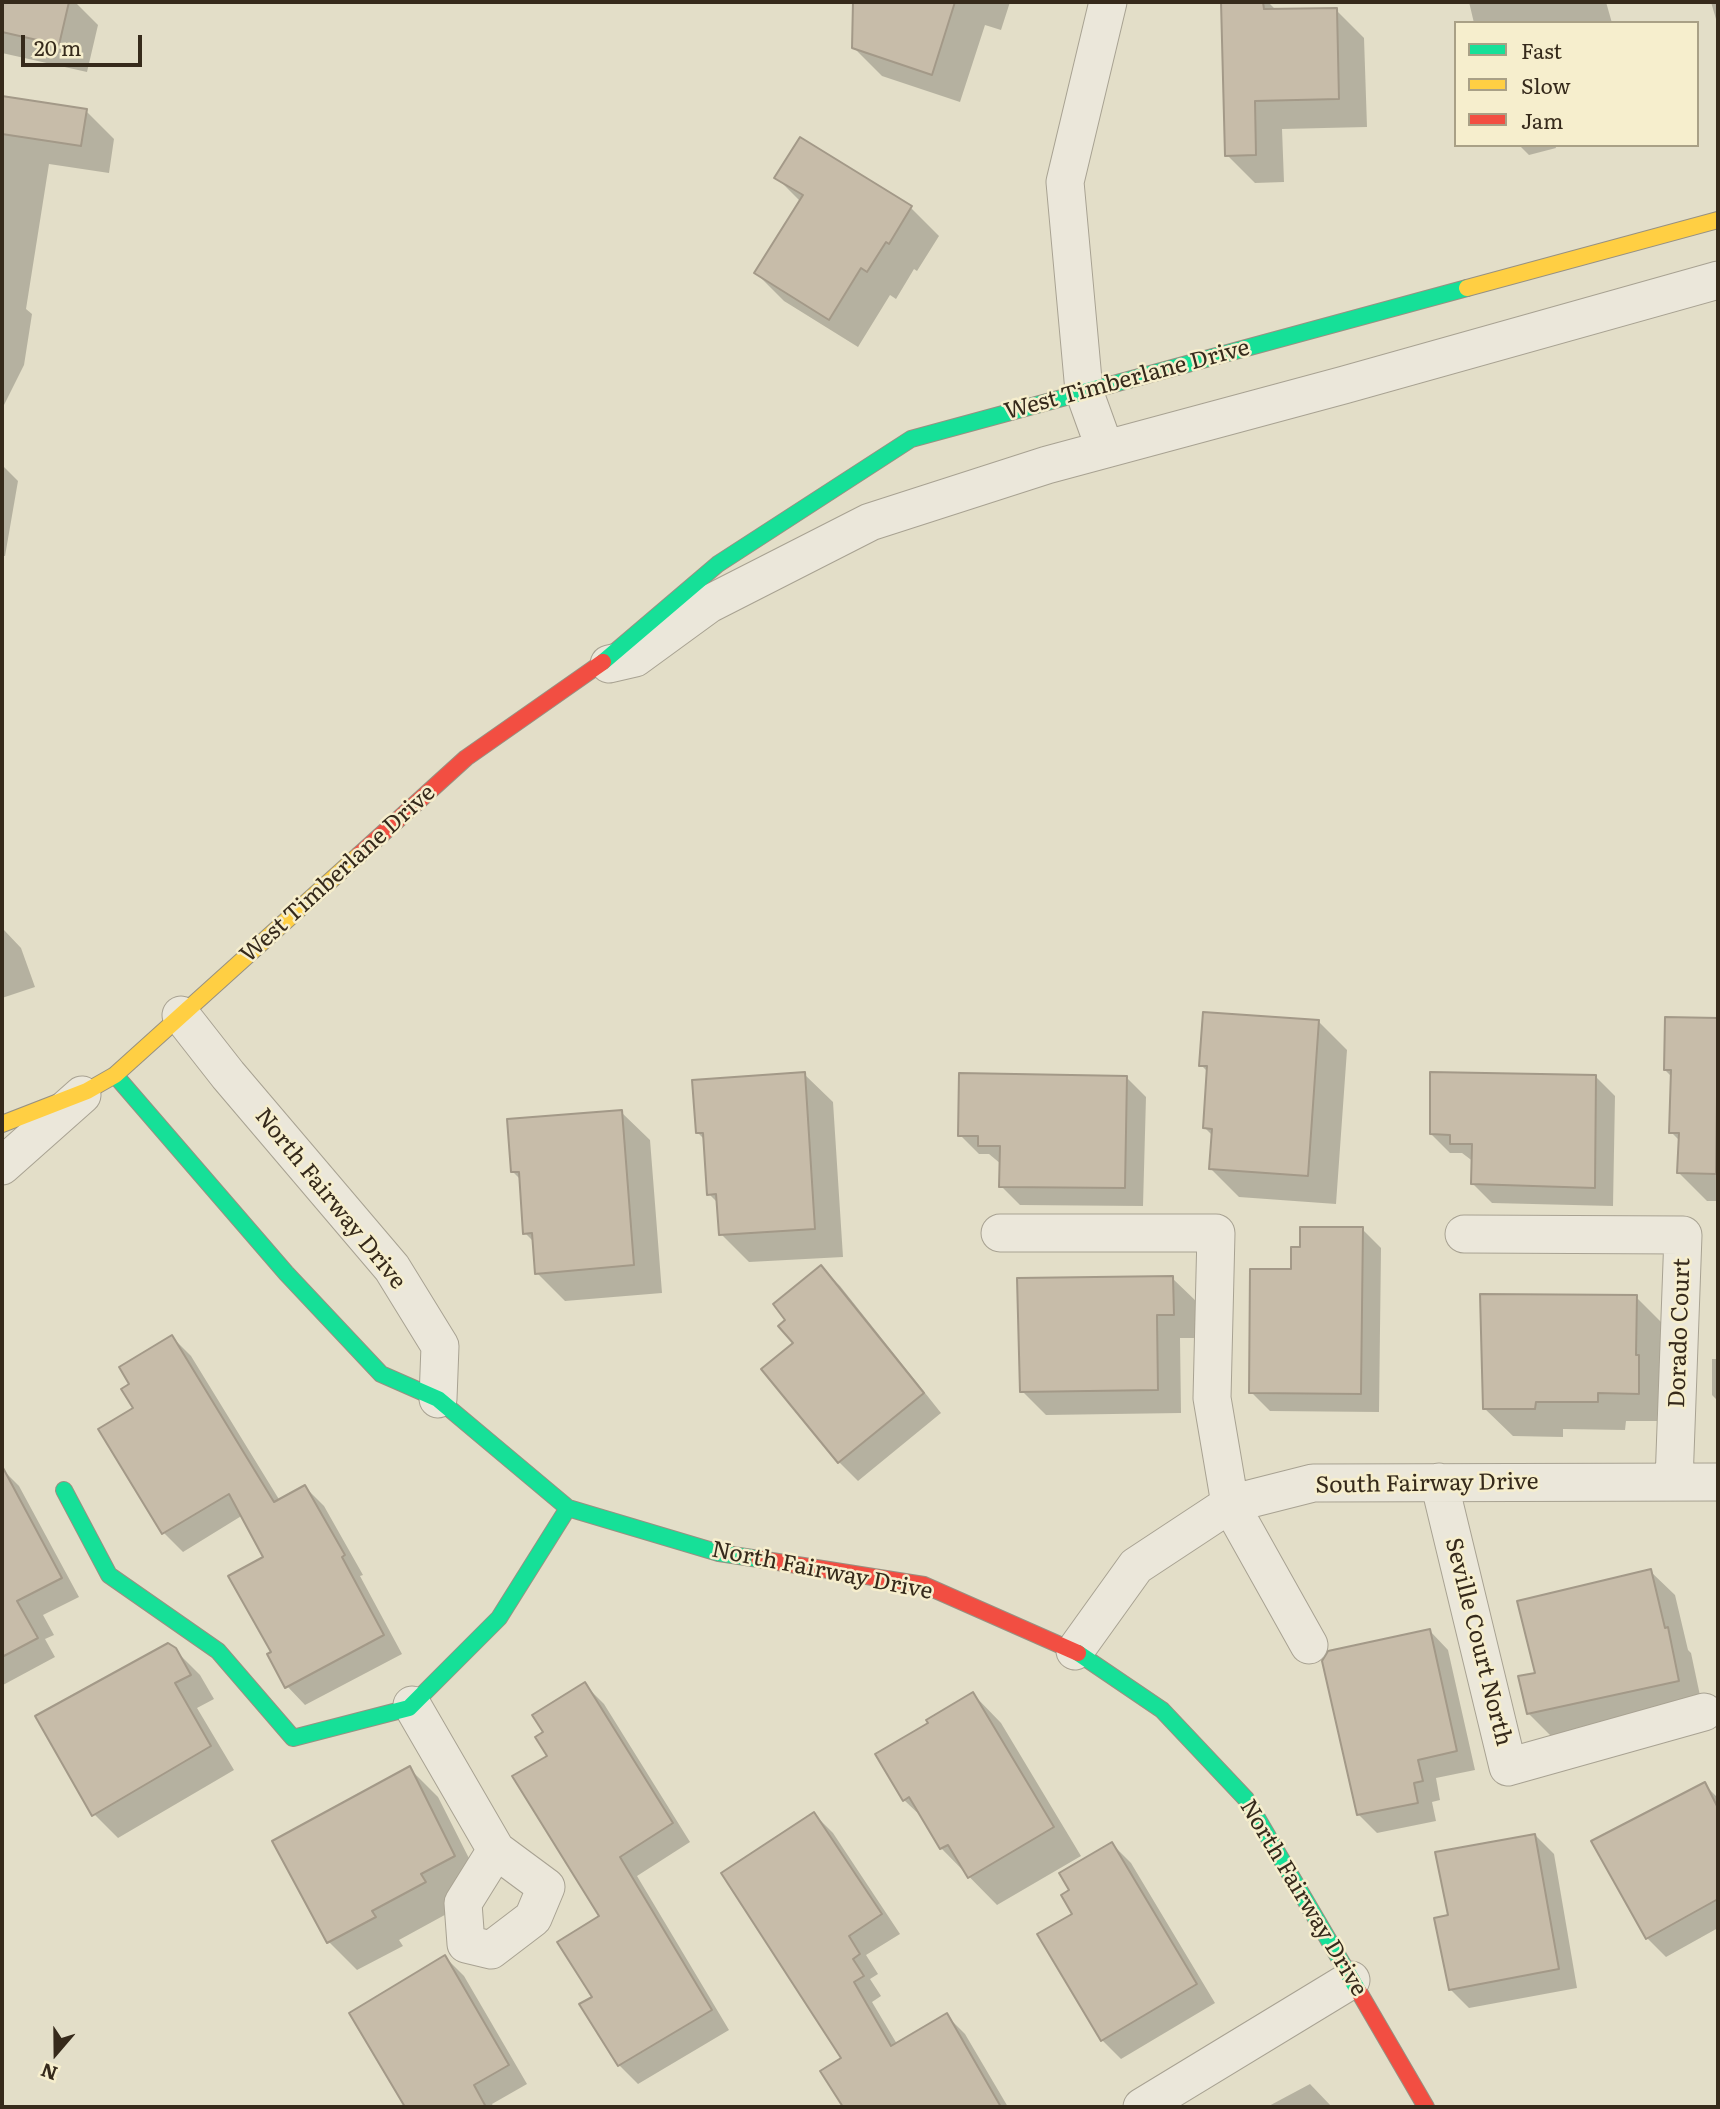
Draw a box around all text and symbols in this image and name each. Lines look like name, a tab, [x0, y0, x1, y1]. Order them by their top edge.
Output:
scale bar	[24, 21, 145, 65]
legend	[1454, 21, 1699, 147]
text: 20 m	[34, 31, 81, 62]
text: Fast	[1521, 34, 1562, 65]
text: Slow	[1521, 69, 1571, 100]
text: Jam	[1521, 104, 1563, 135]
street label: West Timberlane Drive	[1001, 334, 1253, 426]
street label: West Timberlane Drive	[235, 779, 441, 969]
street label: North Fairway Drive	[249, 1103, 411, 1295]
street label: Dorado Court	[1664, 1258, 1696, 1408]
street label: South Fairway Drive	[1315, 1468, 1539, 1500]
street label: Seville Court North	[1439, 1535, 1517, 1749]
street label: North Fairway Drive	[709, 1536, 935, 1606]
street label: North Fairway Drive	[1233, 1795, 1373, 2001]
north arrow	[21, 2018, 91, 2088]
text: N	[37, 2057, 61, 2089]

